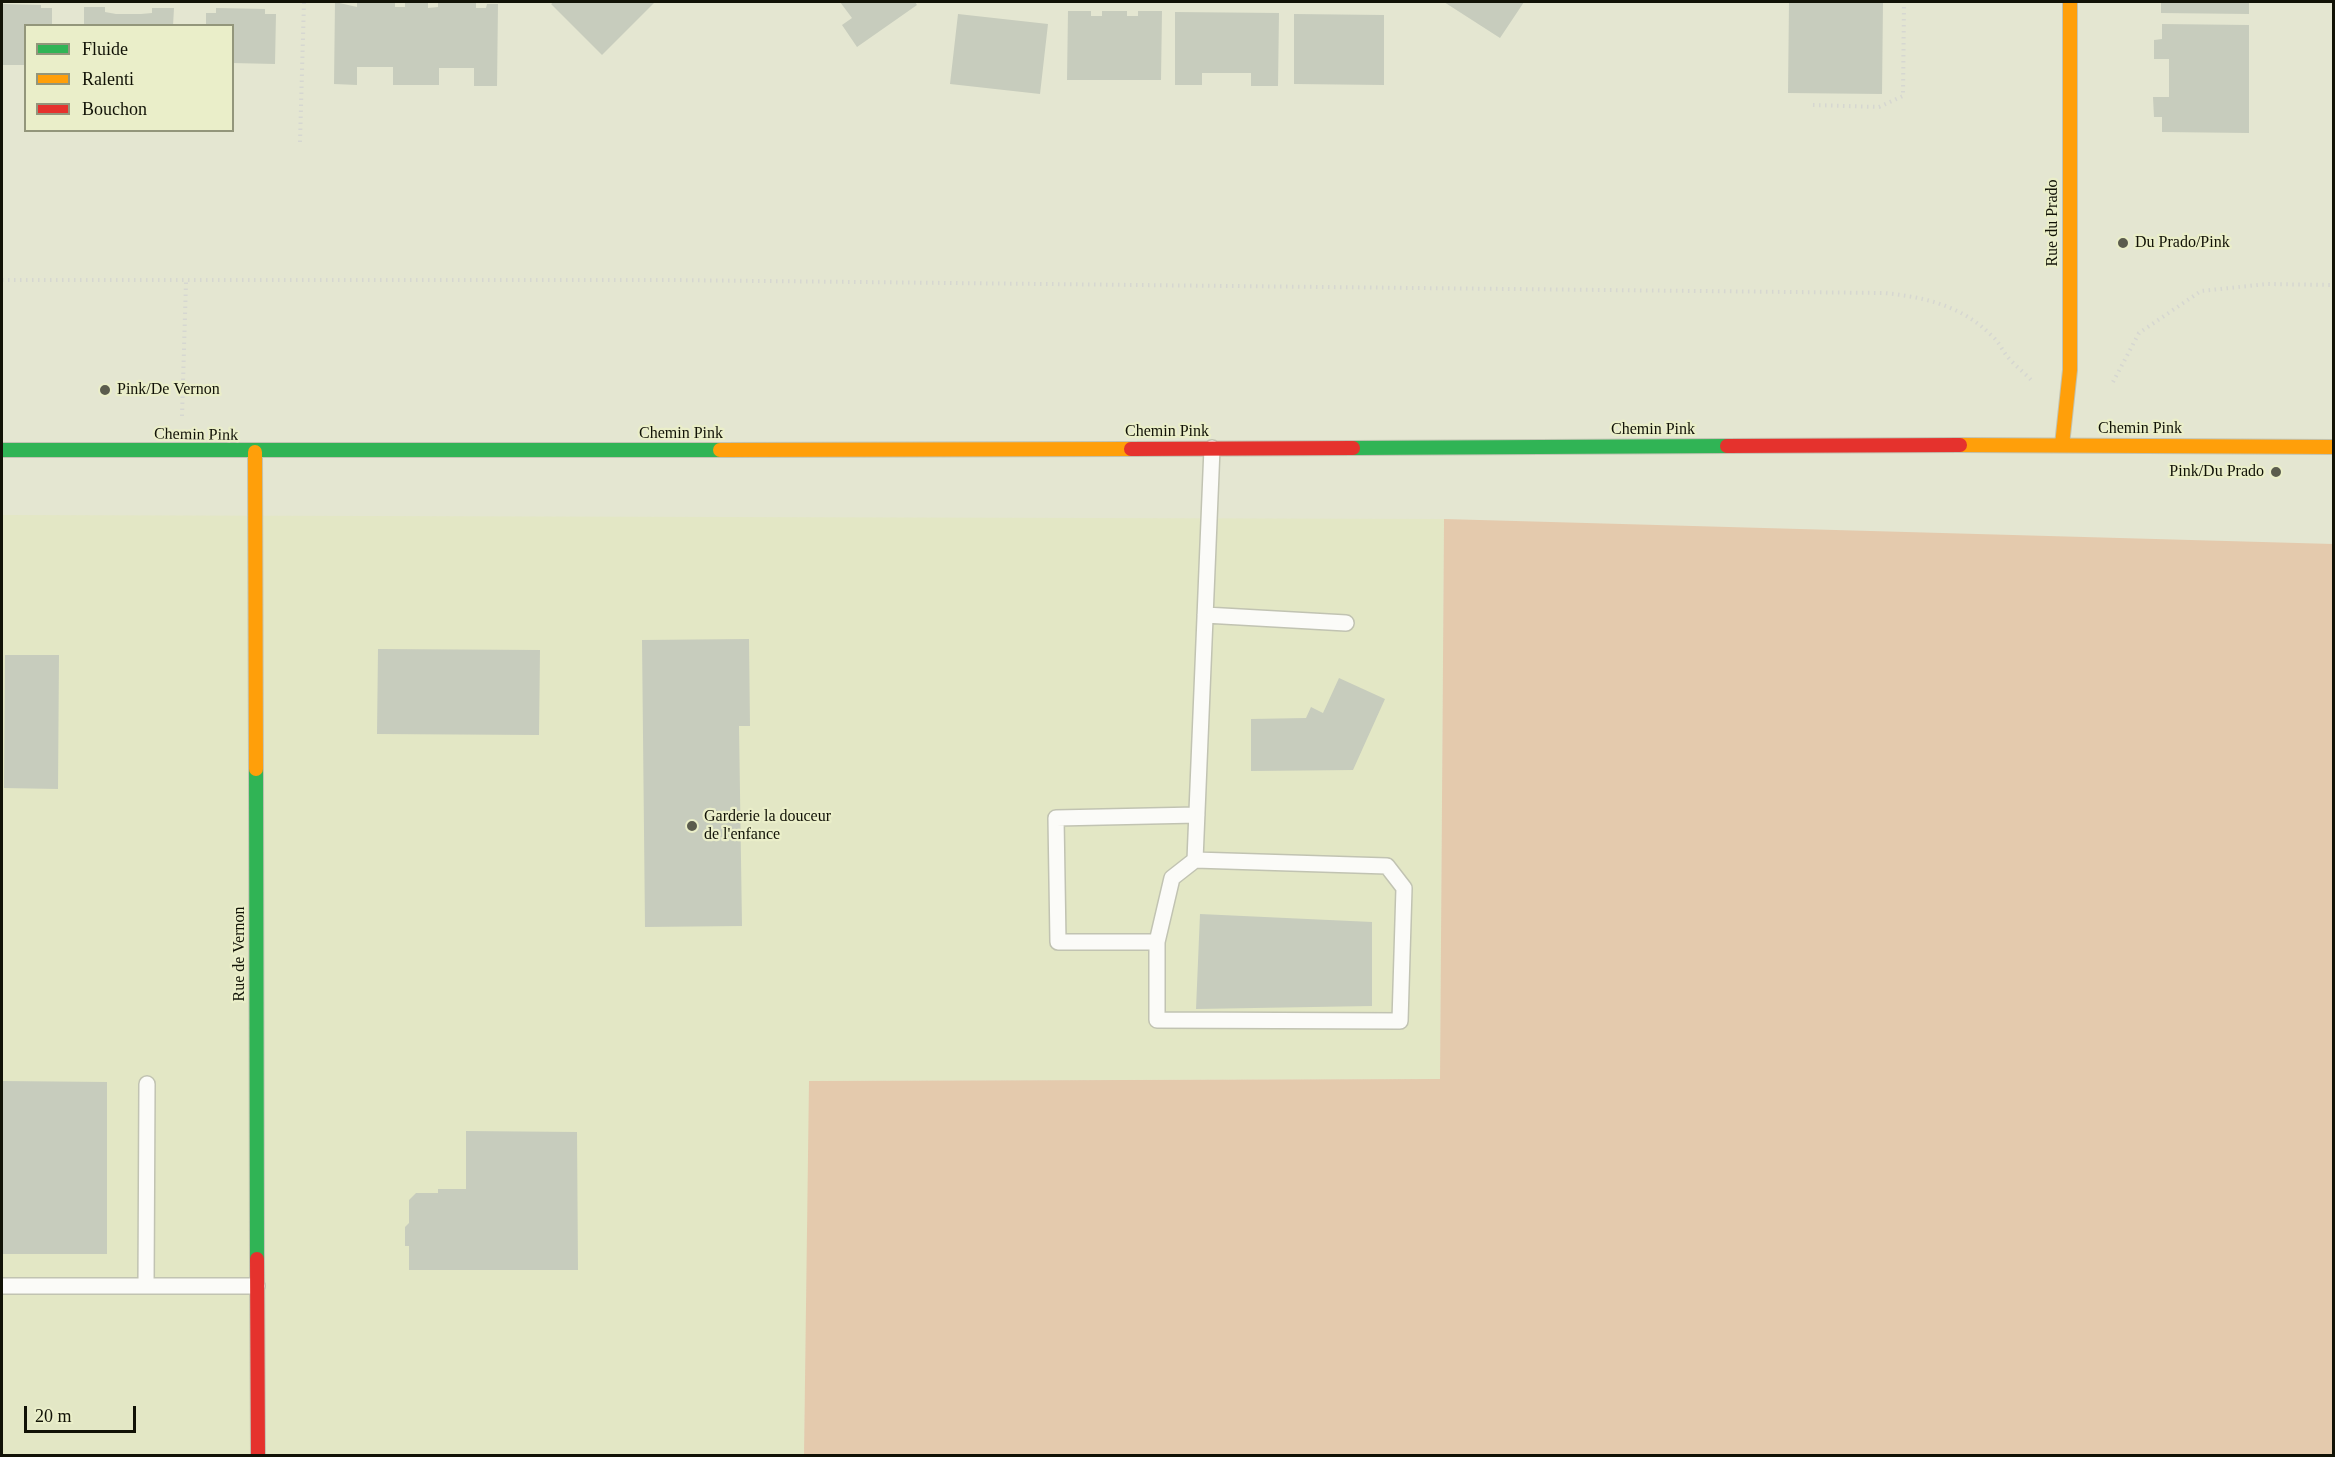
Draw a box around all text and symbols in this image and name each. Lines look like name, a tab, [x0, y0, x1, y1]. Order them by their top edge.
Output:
legend	[24, 24, 234, 132]
text: Fluide	[82, 39, 128, 59]
text: Ralenti	[82, 69, 134, 89]
text: Bouchon	[82, 99, 147, 119]
street label: Rue du Prado	[2043, 179, 2063, 267]
place label: Du Prado/Pink	[2135, 233, 2230, 253]
marker: Du Prado/Pink	[2116, 236, 2130, 250]
place label: Pink/De Vernon	[117, 380, 220, 400]
marker: Pink/De Vernon	[98, 383, 112, 397]
street label: Chemin Pink	[2098, 419, 2182, 439]
street label: Chemin Pink	[1611, 420, 1695, 440]
street label: Chemin Pink	[1125, 422, 1209, 442]
street label: Chemin Pink	[639, 424, 723, 444]
street label: Chemin Pink	[154, 425, 238, 445]
place label: Pink/Du Prado	[2169, 462, 2264, 482]
marker: Pink/Du Prado	[2269, 465, 2283, 479]
place label: Garderie la douceur de l'enfance	[704, 807, 831, 845]
marker: Garderie la douceur de l'enfance	[685, 819, 699, 833]
street label: Rue de Vernon	[230, 906, 250, 1002]
scale bar	[27, 1394, 140, 1432]
text: 20 m	[35, 1406, 72, 1426]

